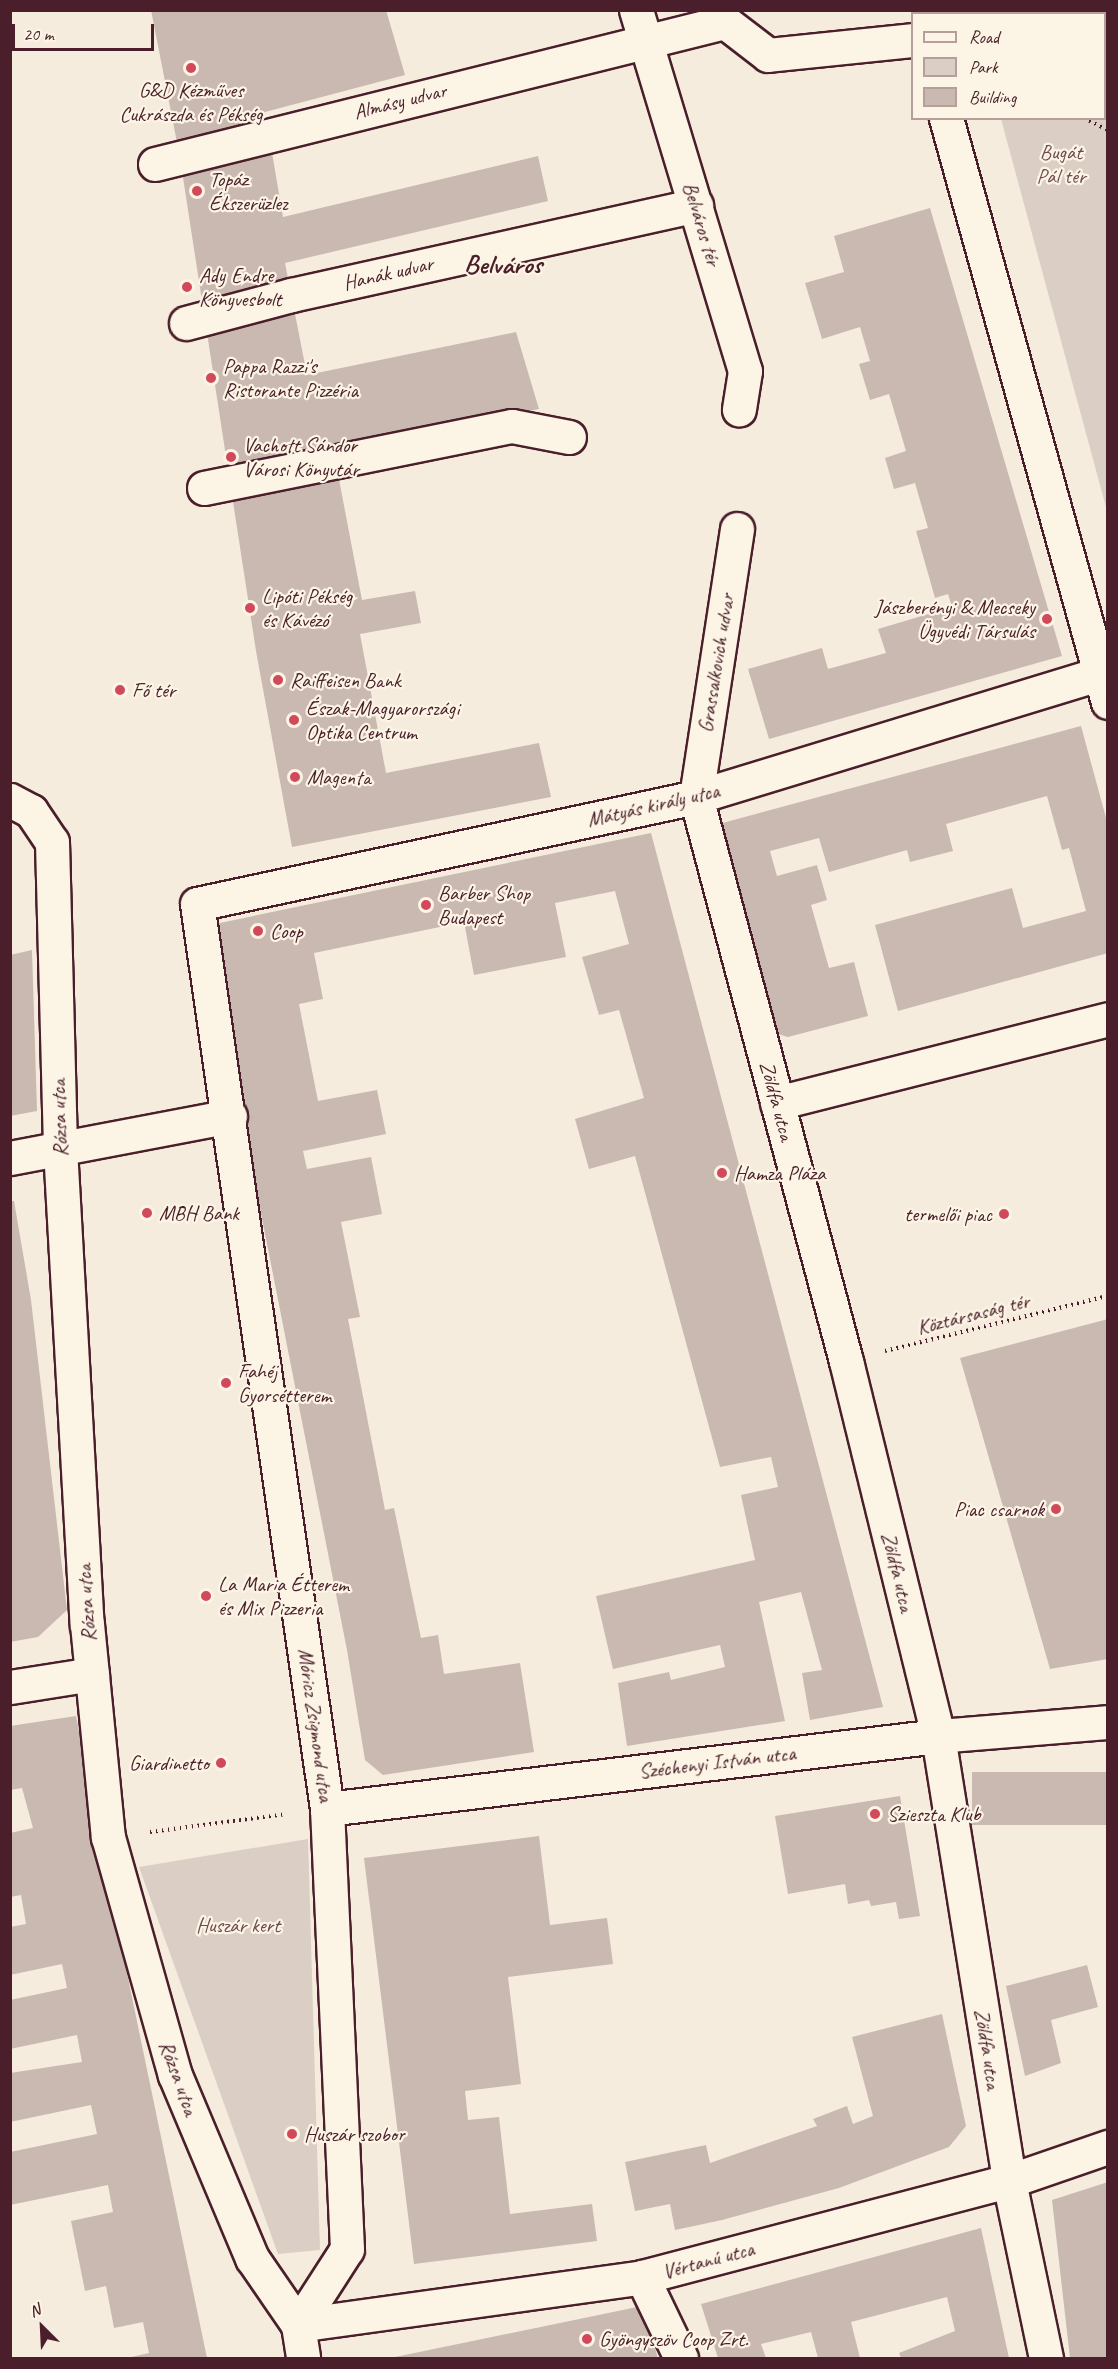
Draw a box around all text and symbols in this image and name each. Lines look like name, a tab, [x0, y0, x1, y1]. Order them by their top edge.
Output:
scale bar	[15, 12, 158, 50]
legend	[911, 12, 1106, 120]
text: 20 m	[23, 23, 54, 45]
text: Road	[969, 26, 999, 48]
text: Park	[969, 56, 998, 78]
marker: G&D Kézműves Cukrászda és Pékség	[184, 61, 198, 75]
place label: G&D Kézműves Cukrászda és Pékség	[119, 77, 263, 127]
street label: Almásy udvar	[351, 77, 449, 125]
text: Building	[969, 86, 1016, 108]
park label: Bugát Pál tér	[1037, 139, 1085, 189]
place label: Topáz Ékszerüzlez	[209, 166, 288, 216]
street label: Belváros tér	[677, 179, 727, 269]
marker: Topáz Ékszerüzlez	[190, 184, 204, 198]
district label: Belváros	[464, 249, 542, 281]
street label: Hanák udvar	[341, 250, 435, 296]
place label: Ady Endre Könyvesbolt	[199, 262, 281, 312]
marker: Ady Endre Könyvesbolt	[180, 280, 194, 294]
place label: Pappa Razzi's Ristorante Pizzéria	[223, 353, 358, 403]
marker: Pappa Razzi's Ristorante Pizzéria	[204, 371, 218, 385]
place label: Vachott Sándor Városi Könyvtár	[243, 432, 359, 482]
marker: Vachott Sándor Városi Könyvtár	[224, 450, 238, 464]
place label: Lipóti Pékség és Kávézó	[262, 583, 352, 633]
street label: Grassalkovich udvar	[693, 592, 739, 734]
place label: Jászberényi & Mecseky Ügyvédi Társulás	[875, 594, 1035, 644]
marker: Lipóti Pékség és Kávézó	[243, 601, 257, 615]
marker: Jászberényi & Mecseky Ügyvédi Társulás	[1040, 612, 1054, 626]
place label: Raiffeisen Bank	[290, 667, 401, 693]
marker: Raiffeisen Bank	[271, 673, 285, 687]
place label: Fő tér	[132, 677, 175, 703]
marker: Fő tér	[113, 683, 127, 697]
place label: Észak-Magyarországi Optika Centrum	[306, 695, 459, 745]
marker: Észak-Magyarországi Optika Centrum	[287, 713, 301, 727]
place label: Magenta	[307, 764, 371, 790]
marker: Magenta	[288, 770, 302, 784]
street label: Mátyás király utca	[585, 778, 721, 832]
place label: Barber Shop Budapest	[438, 880, 530, 930]
marker: Barber Shop Budapest	[419, 898, 433, 912]
place label: Coop	[270, 918, 303, 944]
marker: Coop	[251, 924, 265, 938]
street label: Zöldfa utca	[754, 1059, 800, 1143]
street label: Rózsa utca	[45, 1079, 73, 1157]
place label: Hamza Pláza	[734, 1160, 825, 1186]
marker: Hamza Pláza	[715, 1166, 729, 1180]
place label: MBH Bank	[159, 1200, 239, 1226]
place label: termelői piac	[904, 1201, 992, 1227]
marker: MBH Bank	[140, 1206, 154, 1220]
marker: termelői piac	[997, 1207, 1011, 1221]
street label: Köztársaság tér	[914, 1288, 1032, 1340]
place label: Fahéj Gyorsétterem	[238, 1358, 331, 1408]
marker: Fahéj Gyorsétterem	[219, 1376, 233, 1390]
place label: Piac csarnok	[953, 1496, 1044, 1522]
marker: Piac csarnok	[1049, 1502, 1063, 1516]
street label: Zöldfa utca	[876, 1530, 920, 1614]
street label: Rózsa utca	[71, 1564, 101, 1642]
place label: La Maria Étterem és Mix Pizzeria	[218, 1571, 349, 1621]
marker: La Maria Étterem és Mix Pizzeria	[199, 1589, 213, 1603]
street label: Móricz Zsigmond utca	[293, 1647, 339, 1803]
street label: Széchenyi István utca	[638, 1740, 796, 1784]
place label: Giardinetto	[129, 1750, 209, 1776]
marker: Giardinetto	[214, 1756, 228, 1770]
place label: Szieszta Klub	[887, 1801, 981, 1827]
marker: Szieszta Klub	[868, 1807, 882, 1821]
park label: Huszár kert	[196, 1912, 280, 1938]
street label: Zöldfa utca	[969, 2007, 1007, 2091]
street label: Rózsa utca	[154, 2037, 204, 2119]
place label: Huszár szobor	[304, 2121, 404, 2147]
marker: Huszár szobor	[285, 2127, 299, 2141]
street label: Vértanú utca	[660, 2236, 756, 2284]
north arrow	[12, 2297, 72, 2357]
text: N	[26, 2299, 43, 2322]
place label: Gyöngyszöv Coop Zrt.	[599, 2326, 748, 2352]
marker: Gyöngyszöv Coop Zrt.	[580, 2332, 594, 2346]

